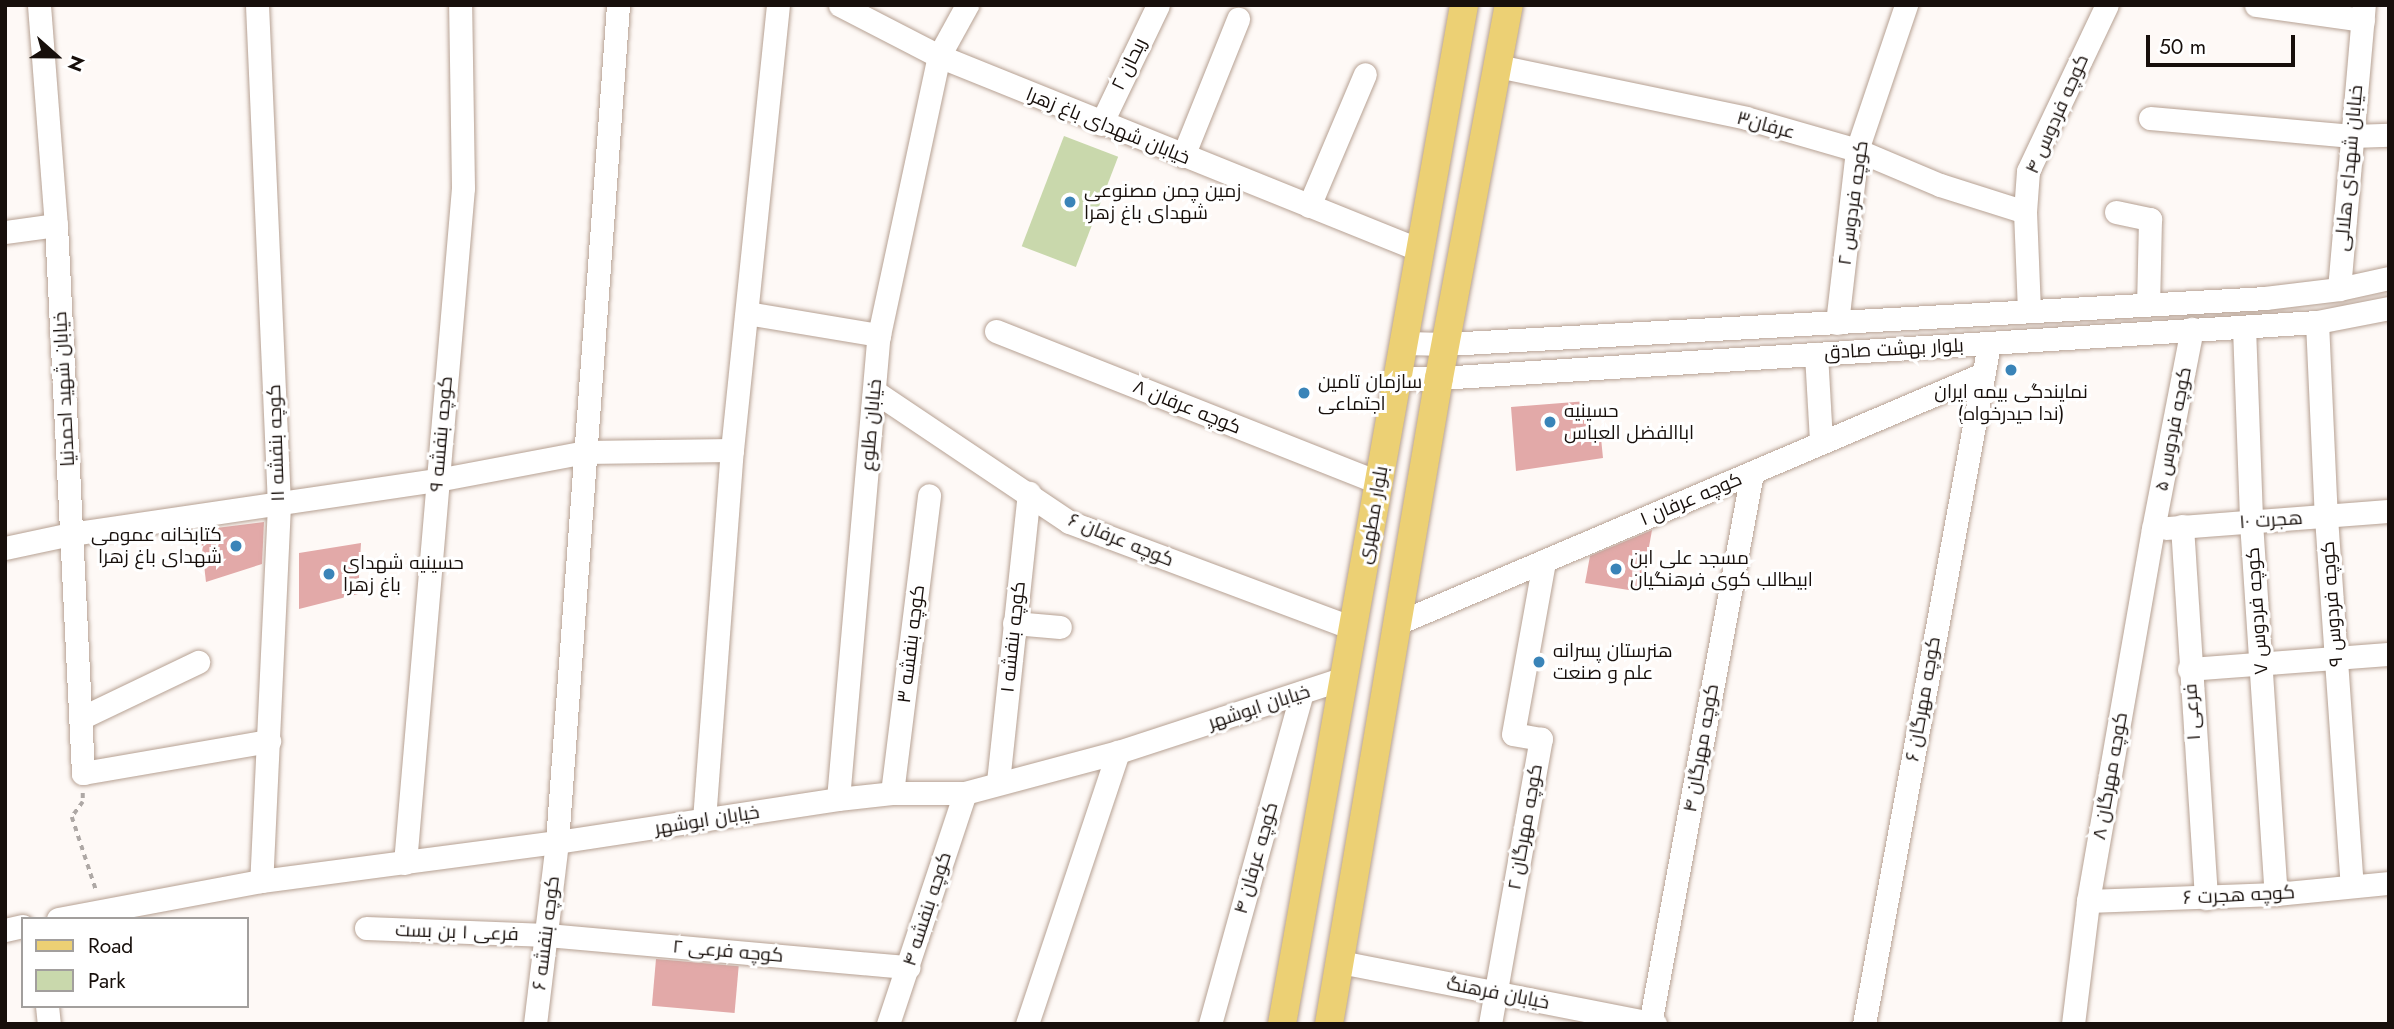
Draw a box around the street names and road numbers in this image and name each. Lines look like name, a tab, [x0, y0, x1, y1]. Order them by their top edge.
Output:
street label: ریحان ۲	[1107, 34, 1151, 94]
street label: کوچه فردوس ۴	[2021, 51, 2093, 177]
street label: خیابان شهدای باغ‌ زهرا	[1023, 83, 1193, 169]
street label: خیابان شهدای هلالی	[2330, 84, 2368, 252]
street label: عرفان۳	[1734, 106, 1798, 144]
street label: کوچه فردوس ۲	[1833, 139, 1873, 267]
street label: خیابان شهید احمدنیا	[49, 311, 79, 467]
street label: بلوار بهشت صادق	[1824, 334, 1964, 364]
street label: کوچه فردوس ۵	[2150, 365, 2196, 493]
street label: کوچه بنفشه ۹	[425, 375, 457, 493]
street label: کوچه عرفان ۸	[1130, 375, 1244, 439]
street label: خیابان طلوع	[856, 378, 886, 472]
street label: کوچه بنفشه ۱۱	[263, 384, 289, 502]
street label: بلوار مطهری	[1353, 464, 1393, 566]
street label: کوچه عرفان ۱	[1637, 467, 1745, 531]
street label: هجرت ۱۰	[2238, 506, 2304, 534]
street label: کوچه عرفان ۶	[1065, 509, 1177, 571]
street label: کوچه فردوس ۹	[2316, 541, 2348, 667]
street label: کوچه فردوس ۷	[2241, 547, 2273, 675]
street label: کوچه بنفشه ۱	[996, 580, 1030, 694]
street label: کوچه بنفشه ۳	[892, 584, 930, 704]
street label: کوچه مهرگان ۶	[1901, 635, 1945, 763]
street label: خیابان ابوشهر	[1205, 680, 1313, 734]
street label: کوچه مهرگان ۴	[1678, 682, 1724, 814]
street label: فرعی ۱	[2179, 683, 2205, 741]
street label: کوچه مهرگان ۸	[2088, 710, 2132, 842]
street label: کوچه مهرگان ۲	[1503, 762, 1547, 892]
street label: خیابان ابوشهر	[653, 800, 761, 840]
street label: کوچه عرفان ۴	[1229, 800, 1283, 916]
street label: کوچه بنفشه ۴	[898, 849, 956, 969]
street label: کوچه بنفشه ۶	[528, 875, 564, 991]
street label: کوچه هجرت ۶	[2182, 881, 2296, 909]
street label: فرعی ۱ بن بست	[395, 918, 519, 946]
street label: کوچه فرعی ۲	[672, 935, 784, 967]
street label: خیابان فرهنگ	[1445, 972, 1551, 1014]

